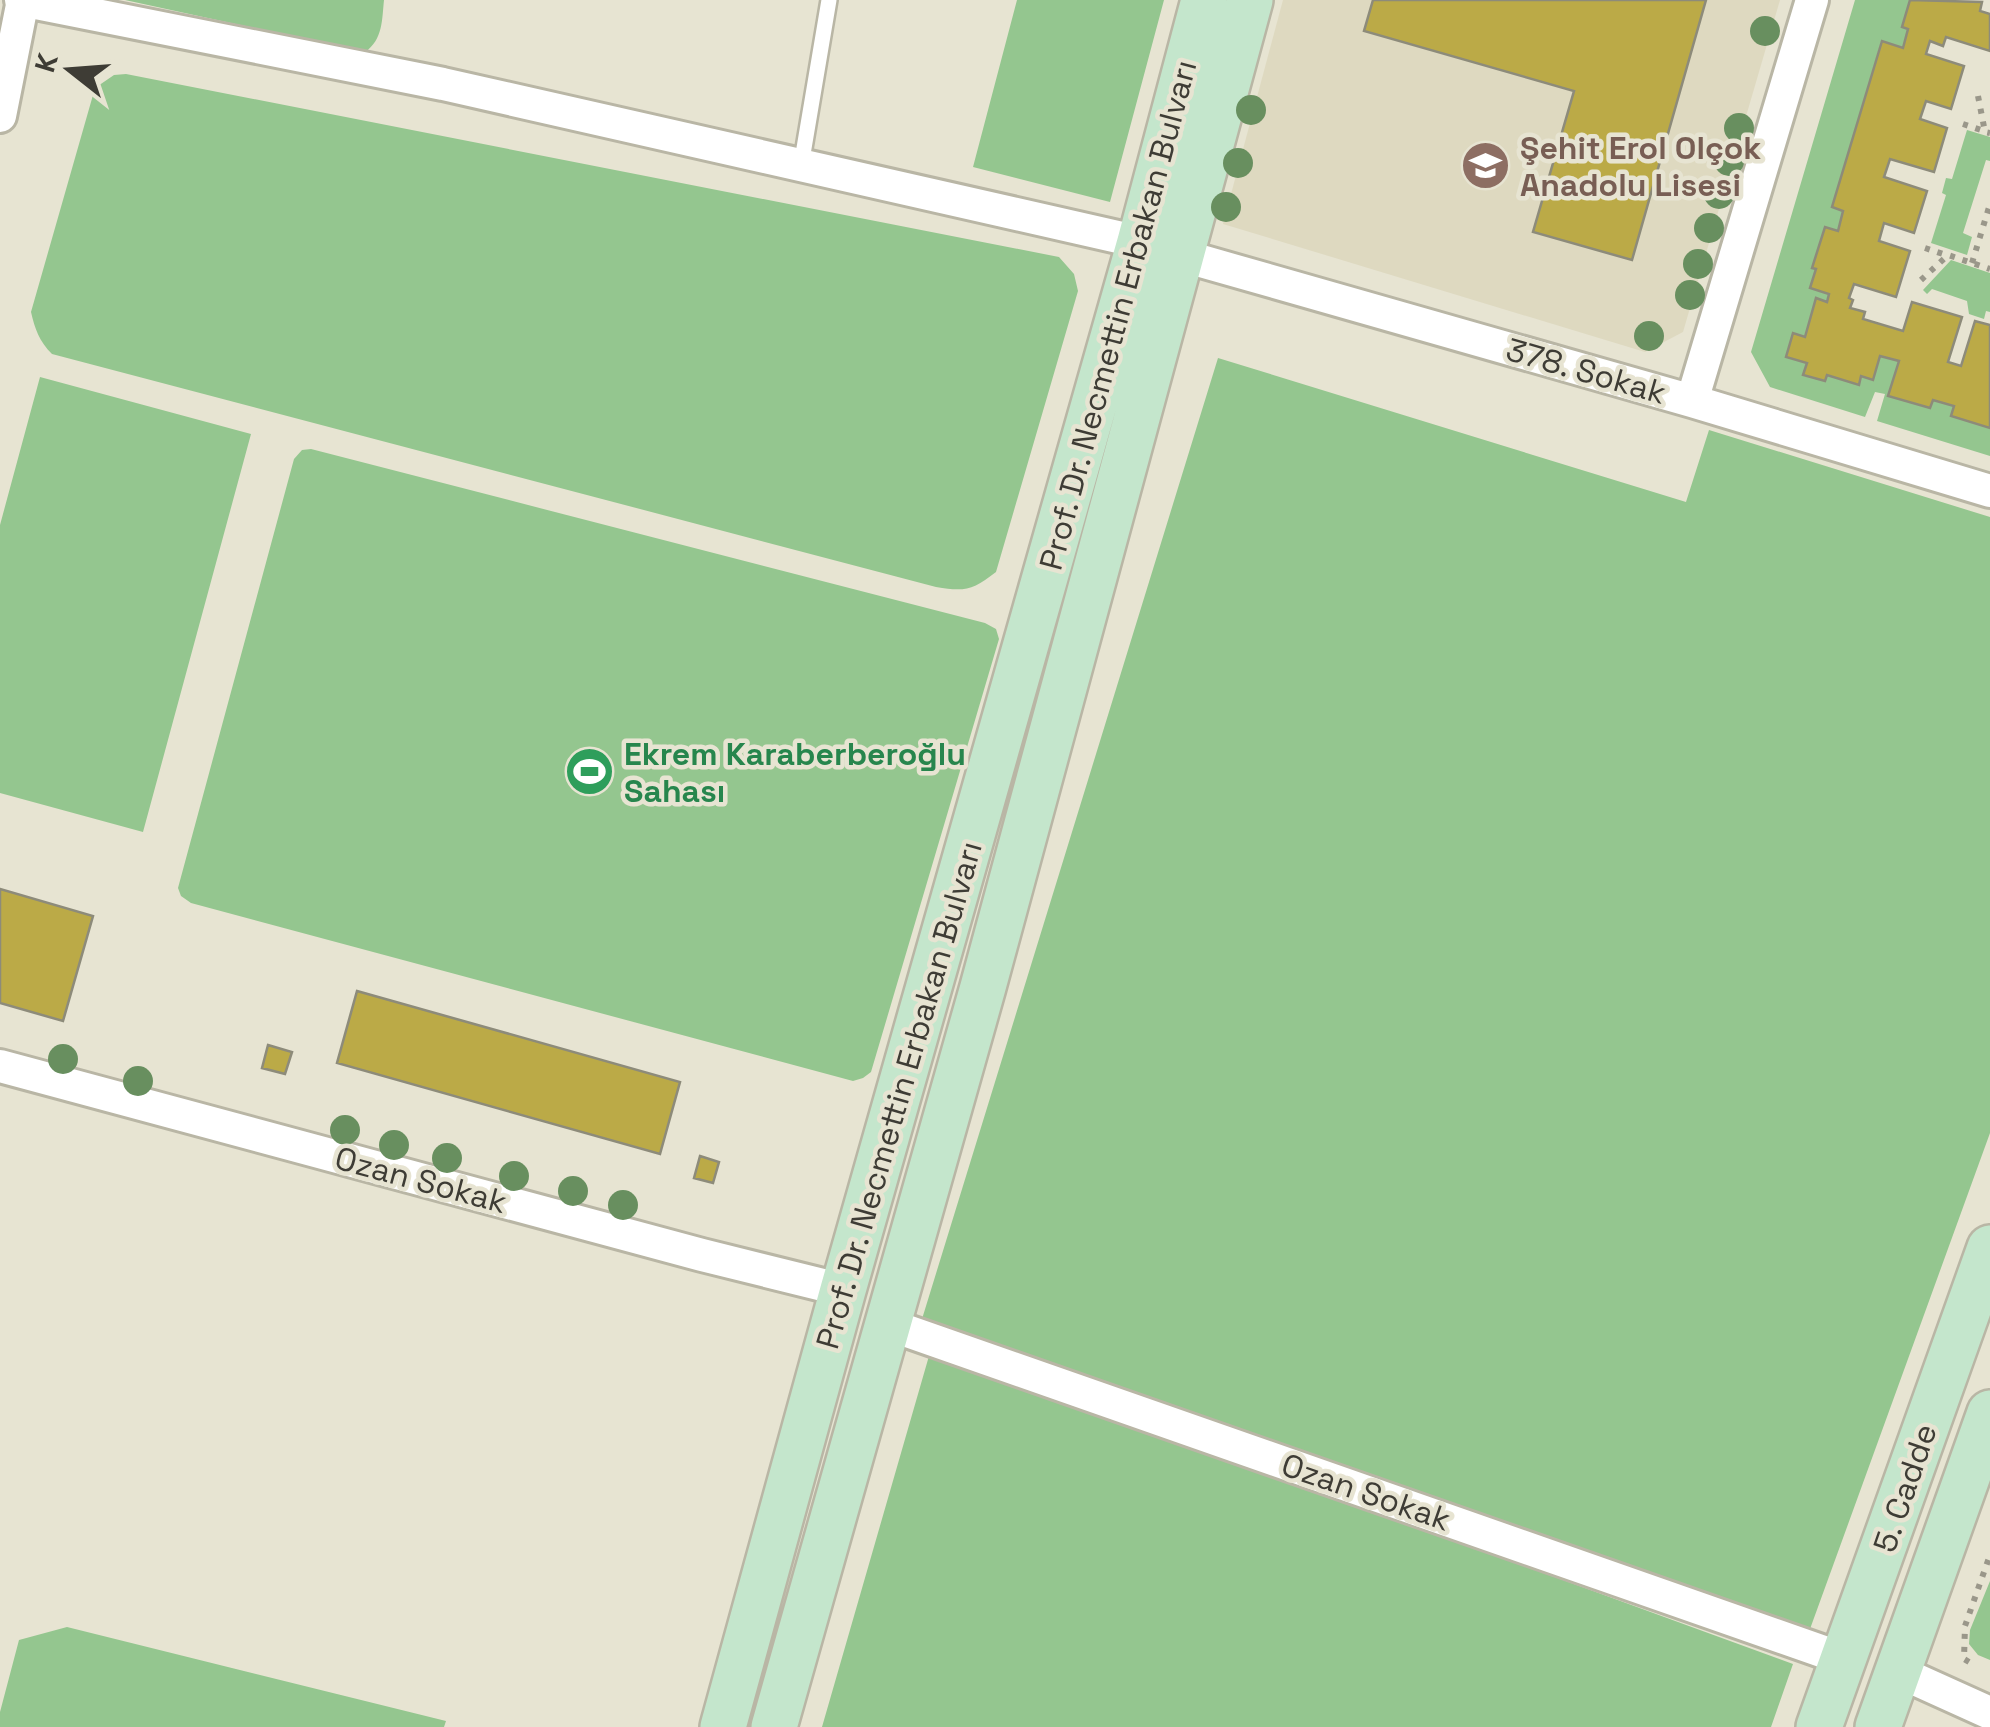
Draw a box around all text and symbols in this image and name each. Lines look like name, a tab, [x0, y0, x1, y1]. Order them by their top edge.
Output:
north arrow	[20, 20, 120, 120]
text: K	[26, 49, 66, 76]
street label: Prof. Dr. Necmettin Erbakan Bulvarı	[1031, 56, 1205, 574]
place label: Şehit Erol Olçok Anadolu Lisesi	[1520, 128, 1761, 205]
school or university icon: Şehit Erol Olçok Anadolu Lisesi	[1459, 140, 1511, 192]
street label: 378. Sokak	[1502, 329, 1670, 413]
place label: Ekrem Karaberberoğlu Sahası	[624, 734, 966, 811]
sports icon: Ekrem Karaberberoğlu Sahası	[563, 746, 615, 798]
street label: Prof. Dr. Necmettin Erbakan Bulvarı	[807, 837, 991, 1353]
street label: Ozan Sokak	[331, 1138, 511, 1222]
street label: 5. Cadde	[1864, 1419, 1946, 1557]
street label: Ozan Sokak	[1276, 1444, 1456, 1540]

